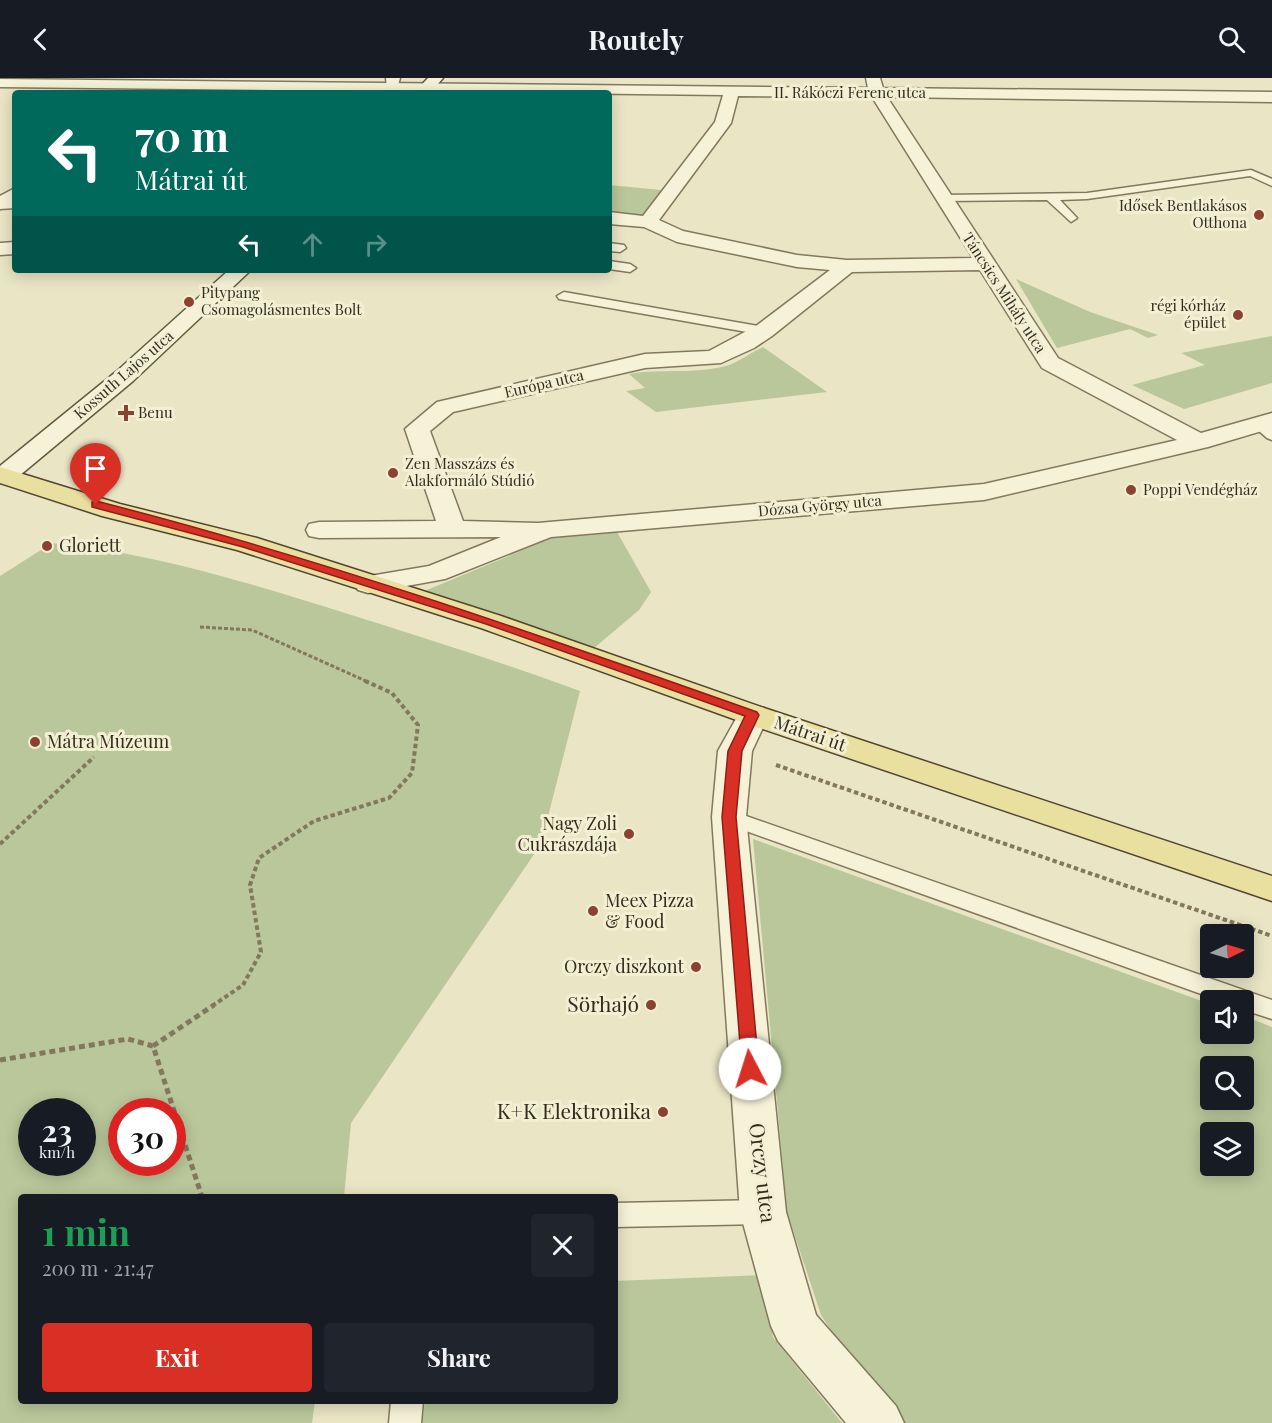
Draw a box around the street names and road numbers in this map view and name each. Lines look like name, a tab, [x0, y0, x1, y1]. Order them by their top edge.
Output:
street label: II. Rákóczi Ferenc utca	[774, 82, 927, 102]
street label: Táncsics Mihály utca	[958, 229, 1051, 357]
street label: Kossuth Lajos utca	[69, 325, 178, 423]
street label: Európa utca	[502, 364, 586, 402]
street label: Dózsa György utca	[757, 490, 883, 520]
street label: Mátrai út	[771, 710, 850, 757]
street label: Orczy utca	[744, 1121, 784, 1225]

